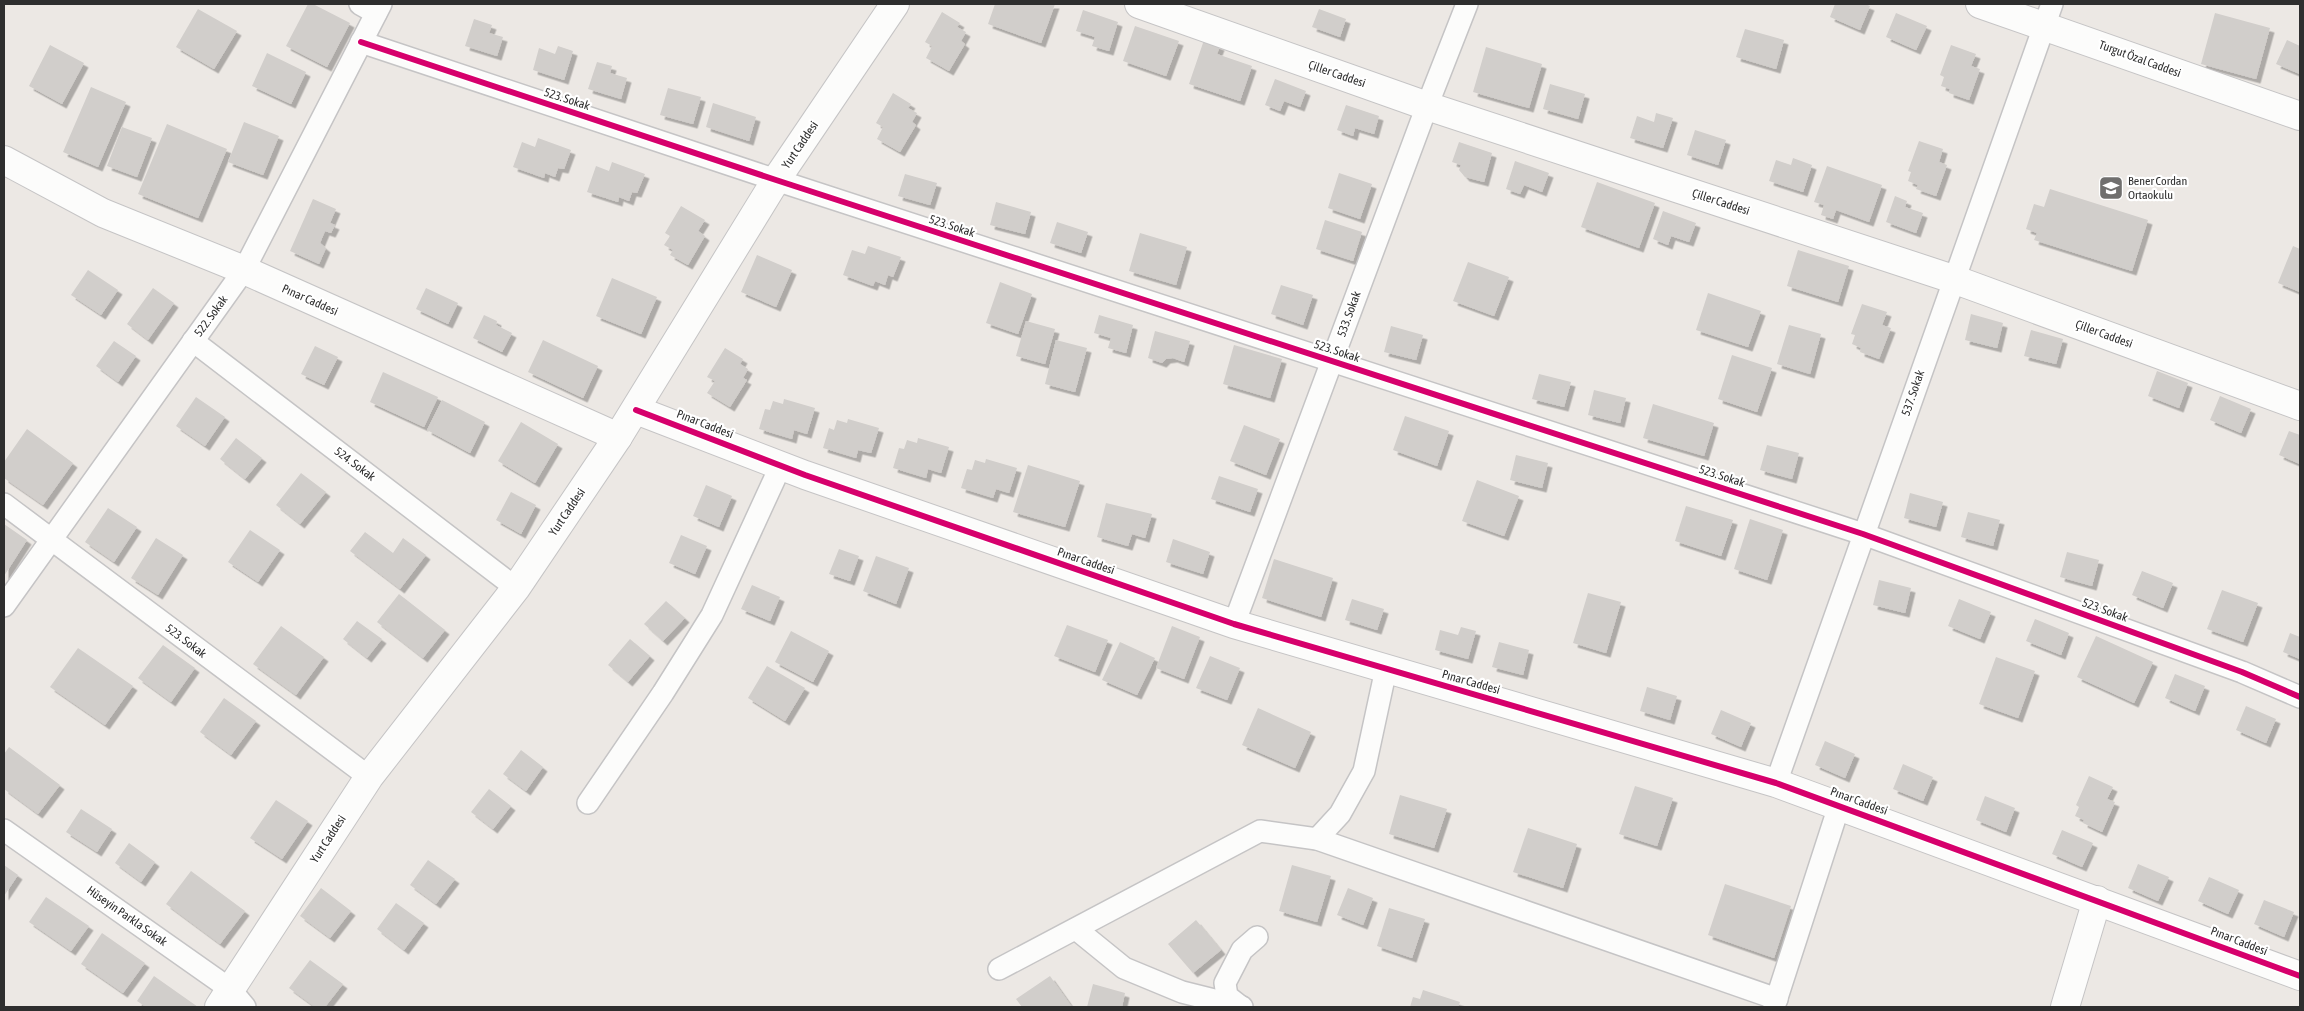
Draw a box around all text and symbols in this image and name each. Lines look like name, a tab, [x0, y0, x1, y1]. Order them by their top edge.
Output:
street label: Turgut Özal Caddesi	[2097, 38, 2183, 80]
street label: Çiller Caddesi	[1306, 58, 1368, 90]
street label: 523. Sokak	[542, 85, 592, 113]
street label: Yurt Caddesi	[779, 119, 821, 171]
place label: Bener Cordan Ortaokulu	[2128, 174, 2187, 202]
school or university icon: Bener Cordan Ortaokulu	[2098, 175, 2124, 201]
street label: Çiller Caddesi	[1690, 186, 1752, 218]
street label: 523. Sokak	[927, 212, 977, 240]
street label: Pınar Caddesi	[280, 281, 340, 319]
street label: 533. Sokak	[1334, 289, 1364, 339]
street label: 522. Sokak	[191, 292, 231, 339]
street label: Çiller Caddesi	[2073, 317, 2135, 351]
street label: 523. Sokak	[1312, 337, 1362, 365]
street label: 537. Sokak	[1899, 368, 1928, 418]
street label: Pınar Caddesi	[675, 407, 735, 441]
street label: 524. Sokak	[332, 444, 379, 484]
street label: 523. Sokak	[1697, 462, 1747, 490]
street label: Yurt Caddesi	[546, 486, 588, 538]
street label: Pınar Caddesi	[1055, 545, 1117, 577]
street label: 523. Sokak	[2080, 595, 2130, 625]
street label: 523. Sokak	[163, 621, 210, 661]
street label: Pınar Caddesi	[1440, 667, 1502, 697]
street label: Pınar Caddesi	[1829, 784, 1889, 818]
street label: Yurt Caddesi	[307, 812, 349, 866]
street label: Hüseyin Parkla Sokak	[84, 883, 170, 949]
street label: Pınar Caddesi	[2209, 924, 2269, 958]

